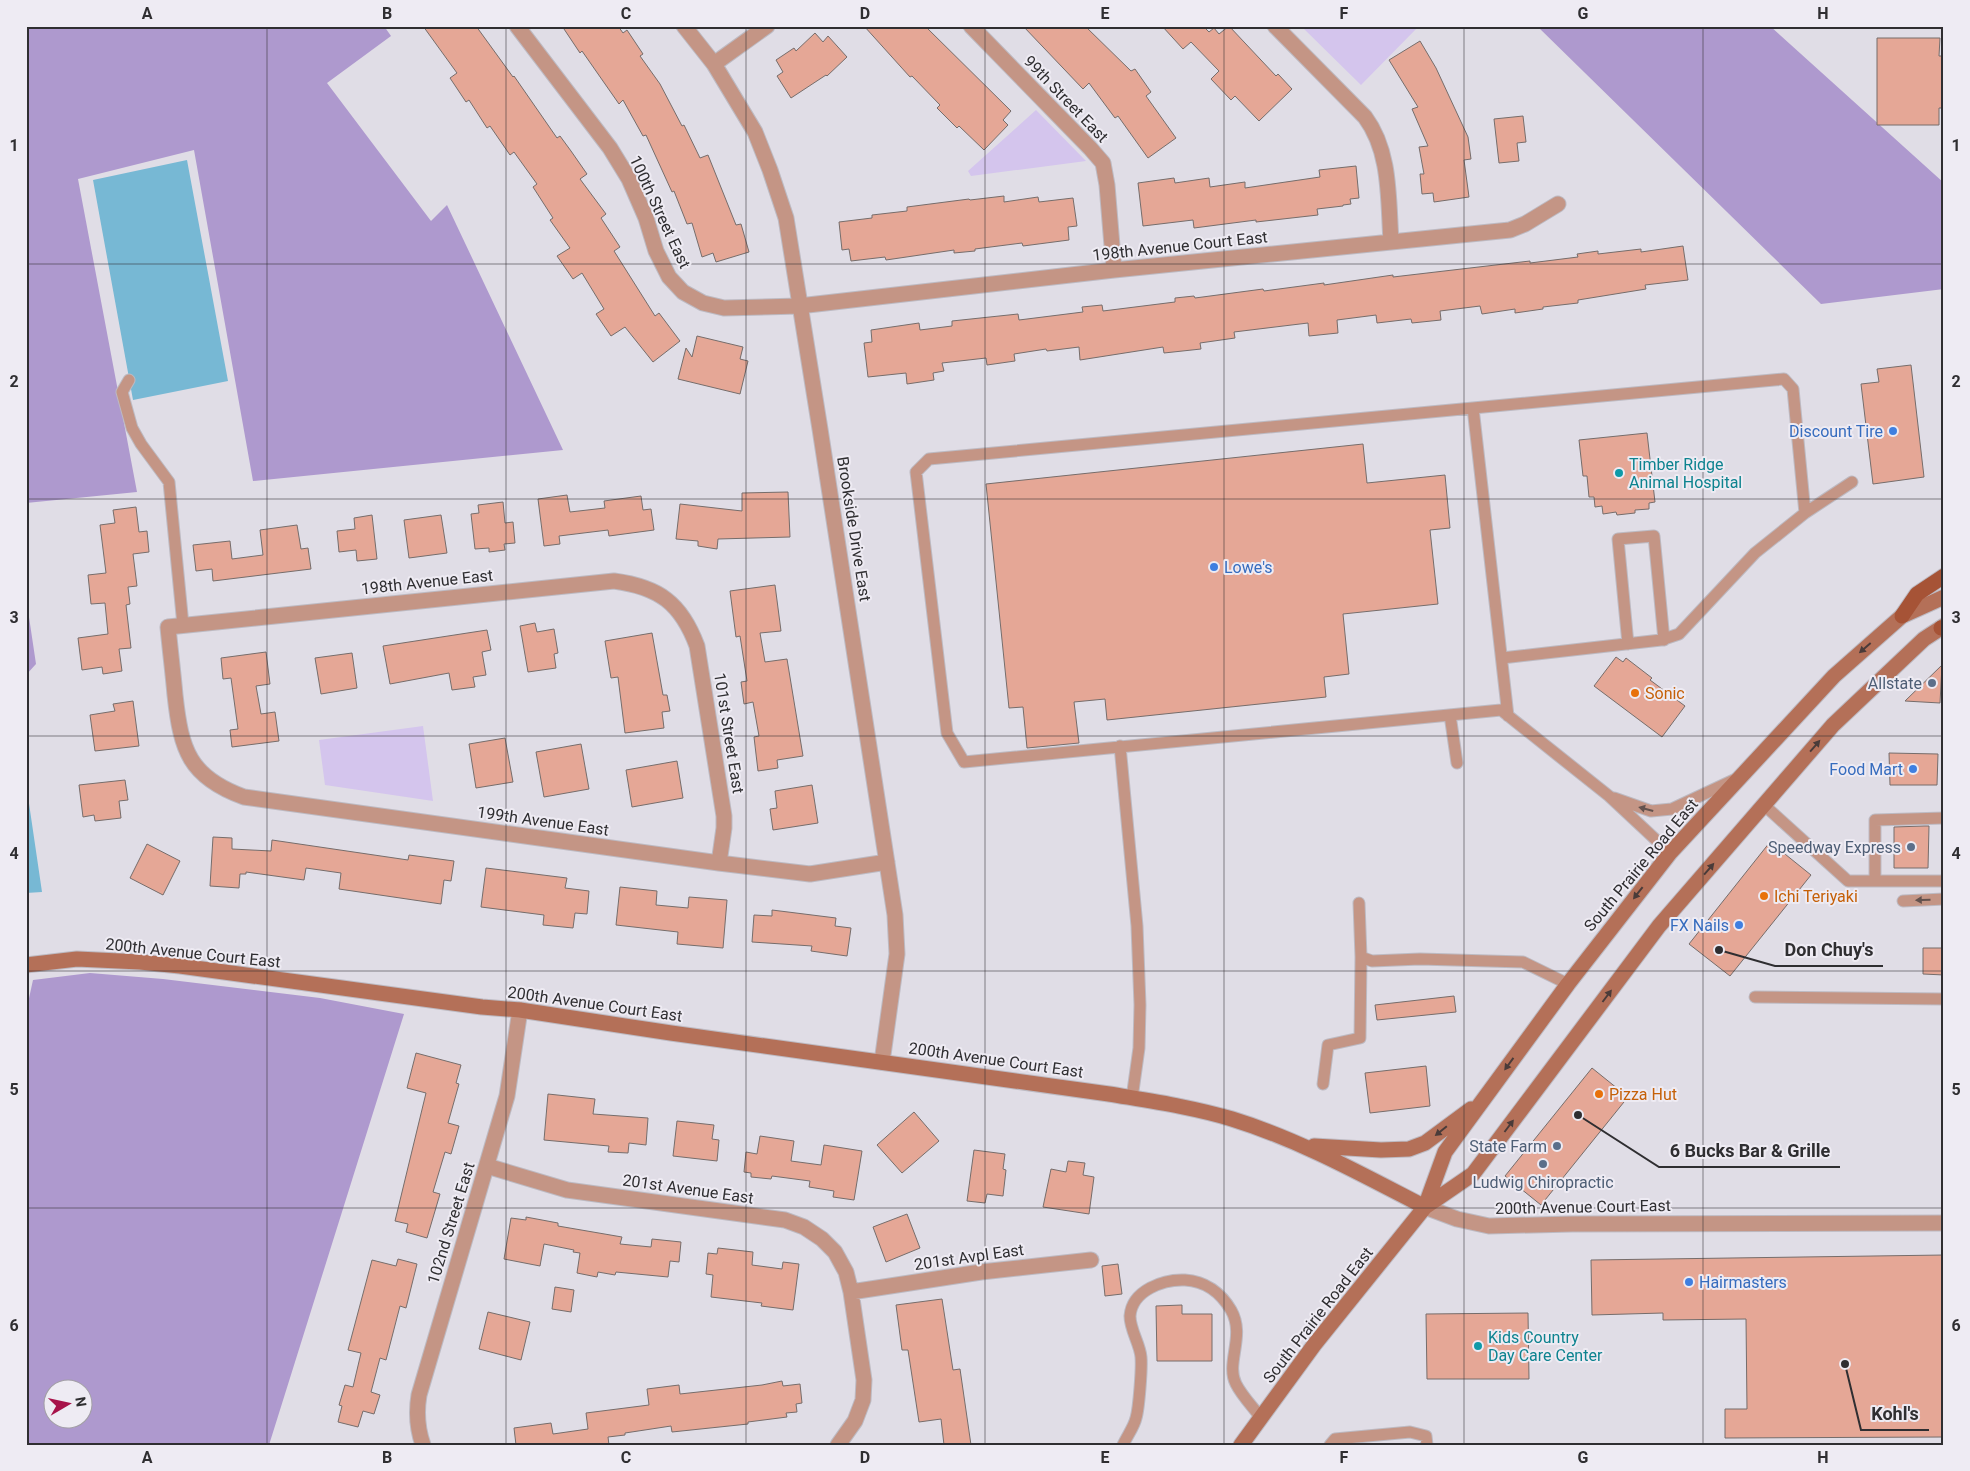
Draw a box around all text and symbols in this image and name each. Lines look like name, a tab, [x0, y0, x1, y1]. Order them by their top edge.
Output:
text: A	[142, 4, 153, 23]
text: B	[382, 4, 392, 23]
text: C	[621, 4, 631, 23]
text: D	[860, 4, 870, 23]
text: E	[1101, 4, 1110, 23]
text: F	[1340, 4, 1349, 23]
text: G	[1578, 4, 1589, 23]
text: H	[1817, 4, 1829, 23]
street label: 99th Street East	[1020, 52, 1112, 146]
text: 1	[9, 136, 19, 155]
text: 1	[1951, 136, 1961, 155]
street label: 100th Street East	[626, 152, 694, 272]
street label: 198th Avenue Court East	[1092, 227, 1268, 265]
text: 2	[9, 372, 19, 391]
text: 2	[1951, 372, 1961, 391]
place label: Discount Tire	[1789, 422, 1883, 441]
marker: Discount Tire	[1887, 425, 1899, 437]
street label: Brookside Drive East	[833, 455, 875, 603]
place label: Timber Ridge Animal Hospital	[1629, 455, 1742, 492]
marker: Timber Ridge Animal Hospital	[1613, 467, 1625, 479]
place label: Lowe's	[1224, 558, 1273, 577]
marker: Lowe's	[1208, 561, 1220, 573]
street label: 198th Avenue East	[360, 566, 494, 598]
text: 3	[9, 608, 19, 627]
text: 3	[1951, 608, 1961, 627]
one-way arrow	[1860, 642, 1872, 654]
street label: 101st Street East	[710, 671, 748, 795]
place label: Allstate	[1868, 674, 1922, 693]
marker: Allstate	[1926, 677, 1938, 689]
place label: Sonic	[1645, 684, 1685, 703]
marker: Sonic	[1629, 687, 1641, 699]
one-way arrow	[1809, 741, 1821, 753]
place label: Food Mart	[1829, 760, 1903, 779]
marker: Food Mart	[1907, 763, 1919, 775]
street label: South Prairie Road East	[1580, 795, 1702, 935]
street label: 199th Avenue East	[476, 802, 610, 840]
one-way arrow	[1639, 805, 1654, 813]
place label: Speedway Express	[1768, 838, 1901, 857]
marker: Speedway Express	[1905, 841, 1917, 853]
text: 4	[9, 844, 19, 863]
text: 4	[1951, 844, 1961, 863]
one-way arrow	[1703, 863, 1714, 876]
one-way arrow	[1633, 886, 1644, 899]
place label: Ichi Teriyaki	[1774, 887, 1858, 906]
marker: Ichi Teriyaki	[1758, 890, 1770, 902]
one-way arrow	[1915, 896, 1931, 904]
place label: FX Nails	[1670, 916, 1729, 935]
marker: FX Nails	[1733, 919, 1745, 931]
callout: Don Chuy's	[1775, 933, 1883, 966]
street label: 200th Avenue Court East	[105, 934, 281, 972]
text: Don Chuy's	[1785, 939, 1873, 960]
street label: 200th Avenue Court East	[507, 982, 683, 1026]
one-way arrow	[1602, 989, 1612, 1003]
street label: 200th Avenue Court East	[908, 1038, 1084, 1082]
one-way arrow	[1504, 1057, 1514, 1071]
text: 5	[9, 1080, 19, 1099]
text: 5	[1951, 1080, 1961, 1099]
place label: Pizza Hut	[1609, 1085, 1677, 1104]
marker: Pizza Hut	[1593, 1088, 1605, 1100]
one-way arrow	[1504, 1120, 1515, 1133]
one-way arrow	[1434, 1125, 1447, 1136]
callout: 6 Bucks Bar & Grille	[1659, 1134, 1840, 1167]
place label: State Farm	[1469, 1137, 1547, 1156]
marker: State Farm	[1551, 1140, 1563, 1152]
text: 6 Bucks Bar & Grille	[1670, 1140, 1831, 1161]
marker: Ludwig Chiropractic	[1537, 1158, 1549, 1170]
street label: 102nd Street East	[423, 1160, 479, 1286]
street label: 201st Avenue East	[621, 1170, 755, 1208]
place label: Ludwig Chiropractic	[1472, 1173, 1614, 1192]
street label: 200th Avenue Court East	[1495, 1196, 1671, 1218]
street label: 201st Avpl East	[913, 1240, 1025, 1274]
street label: South Prairie Road East	[1259, 1243, 1377, 1387]
place label: Hairmasters	[1699, 1273, 1787, 1292]
marker: Hairmasters	[1683, 1276, 1695, 1288]
text: 6	[9, 1316, 19, 1335]
text: 6	[1951, 1316, 1961, 1335]
place label: Kids Country Day Care Center	[1488, 1328, 1603, 1365]
marker: Kids Country Day Care Center	[1472, 1340, 1484, 1352]
north arrow	[42, 1378, 92, 1428]
text: N	[72, 1396, 90, 1408]
callout: Kohl's	[1861, 1397, 1929, 1430]
text: Kohl's	[1871, 1403, 1919, 1424]
text: A	[142, 1448, 153, 1467]
text: B	[382, 1448, 392, 1467]
text: C	[621, 1448, 631, 1467]
text: D	[860, 1448, 870, 1467]
text: E	[1101, 1448, 1110, 1467]
text: F	[1340, 1448, 1349, 1467]
text: G	[1578, 1448, 1589, 1467]
text: H	[1817, 1448, 1829, 1467]

